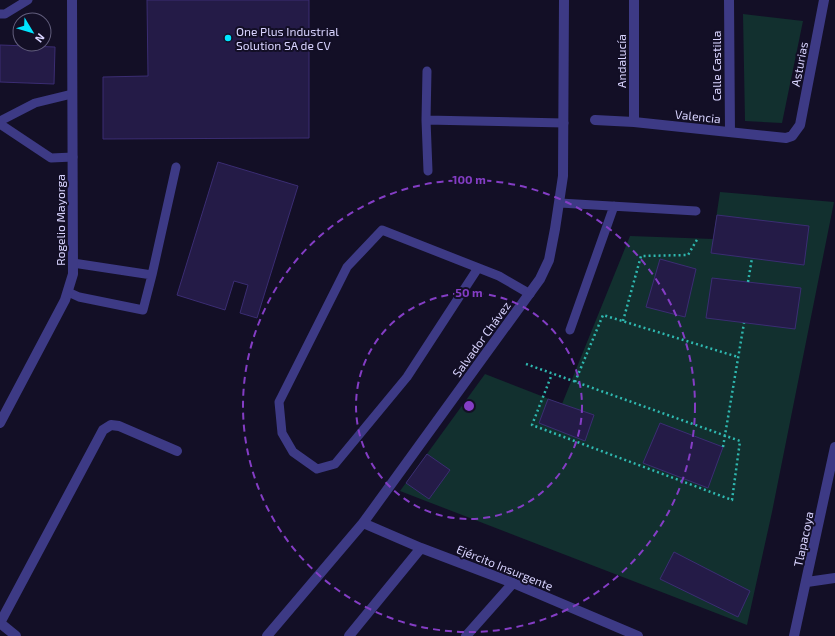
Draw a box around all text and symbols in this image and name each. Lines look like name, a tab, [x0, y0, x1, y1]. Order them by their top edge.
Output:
north arrow	[12, 12, 52, 52]
place label: One Plus Industrial Solution SA de CV	[236, 24, 339, 52]
text: N	[33, 31, 48, 46]
street label: Calle Castilla	[709, 31, 723, 101]
marker: One Plus Industrial Solution SA de CV	[223, 33, 233, 43]
street label: Andalucía	[614, 34, 628, 88]
street label: Asturias	[788, 40, 810, 88]
street label: Valencia	[674, 107, 722, 125]
text: 100 m	[452, 172, 486, 186]
street label: Rogelio Mayorga	[53, 174, 67, 266]
text: 50 m	[455, 285, 483, 299]
street label: Salvador Chávez	[449, 299, 513, 379]
centre of rings	[462, 399, 476, 413]
street label: Tlapacoya	[790, 510, 816, 568]
street label: Ejército Insurgente	[454, 541, 555, 594]

